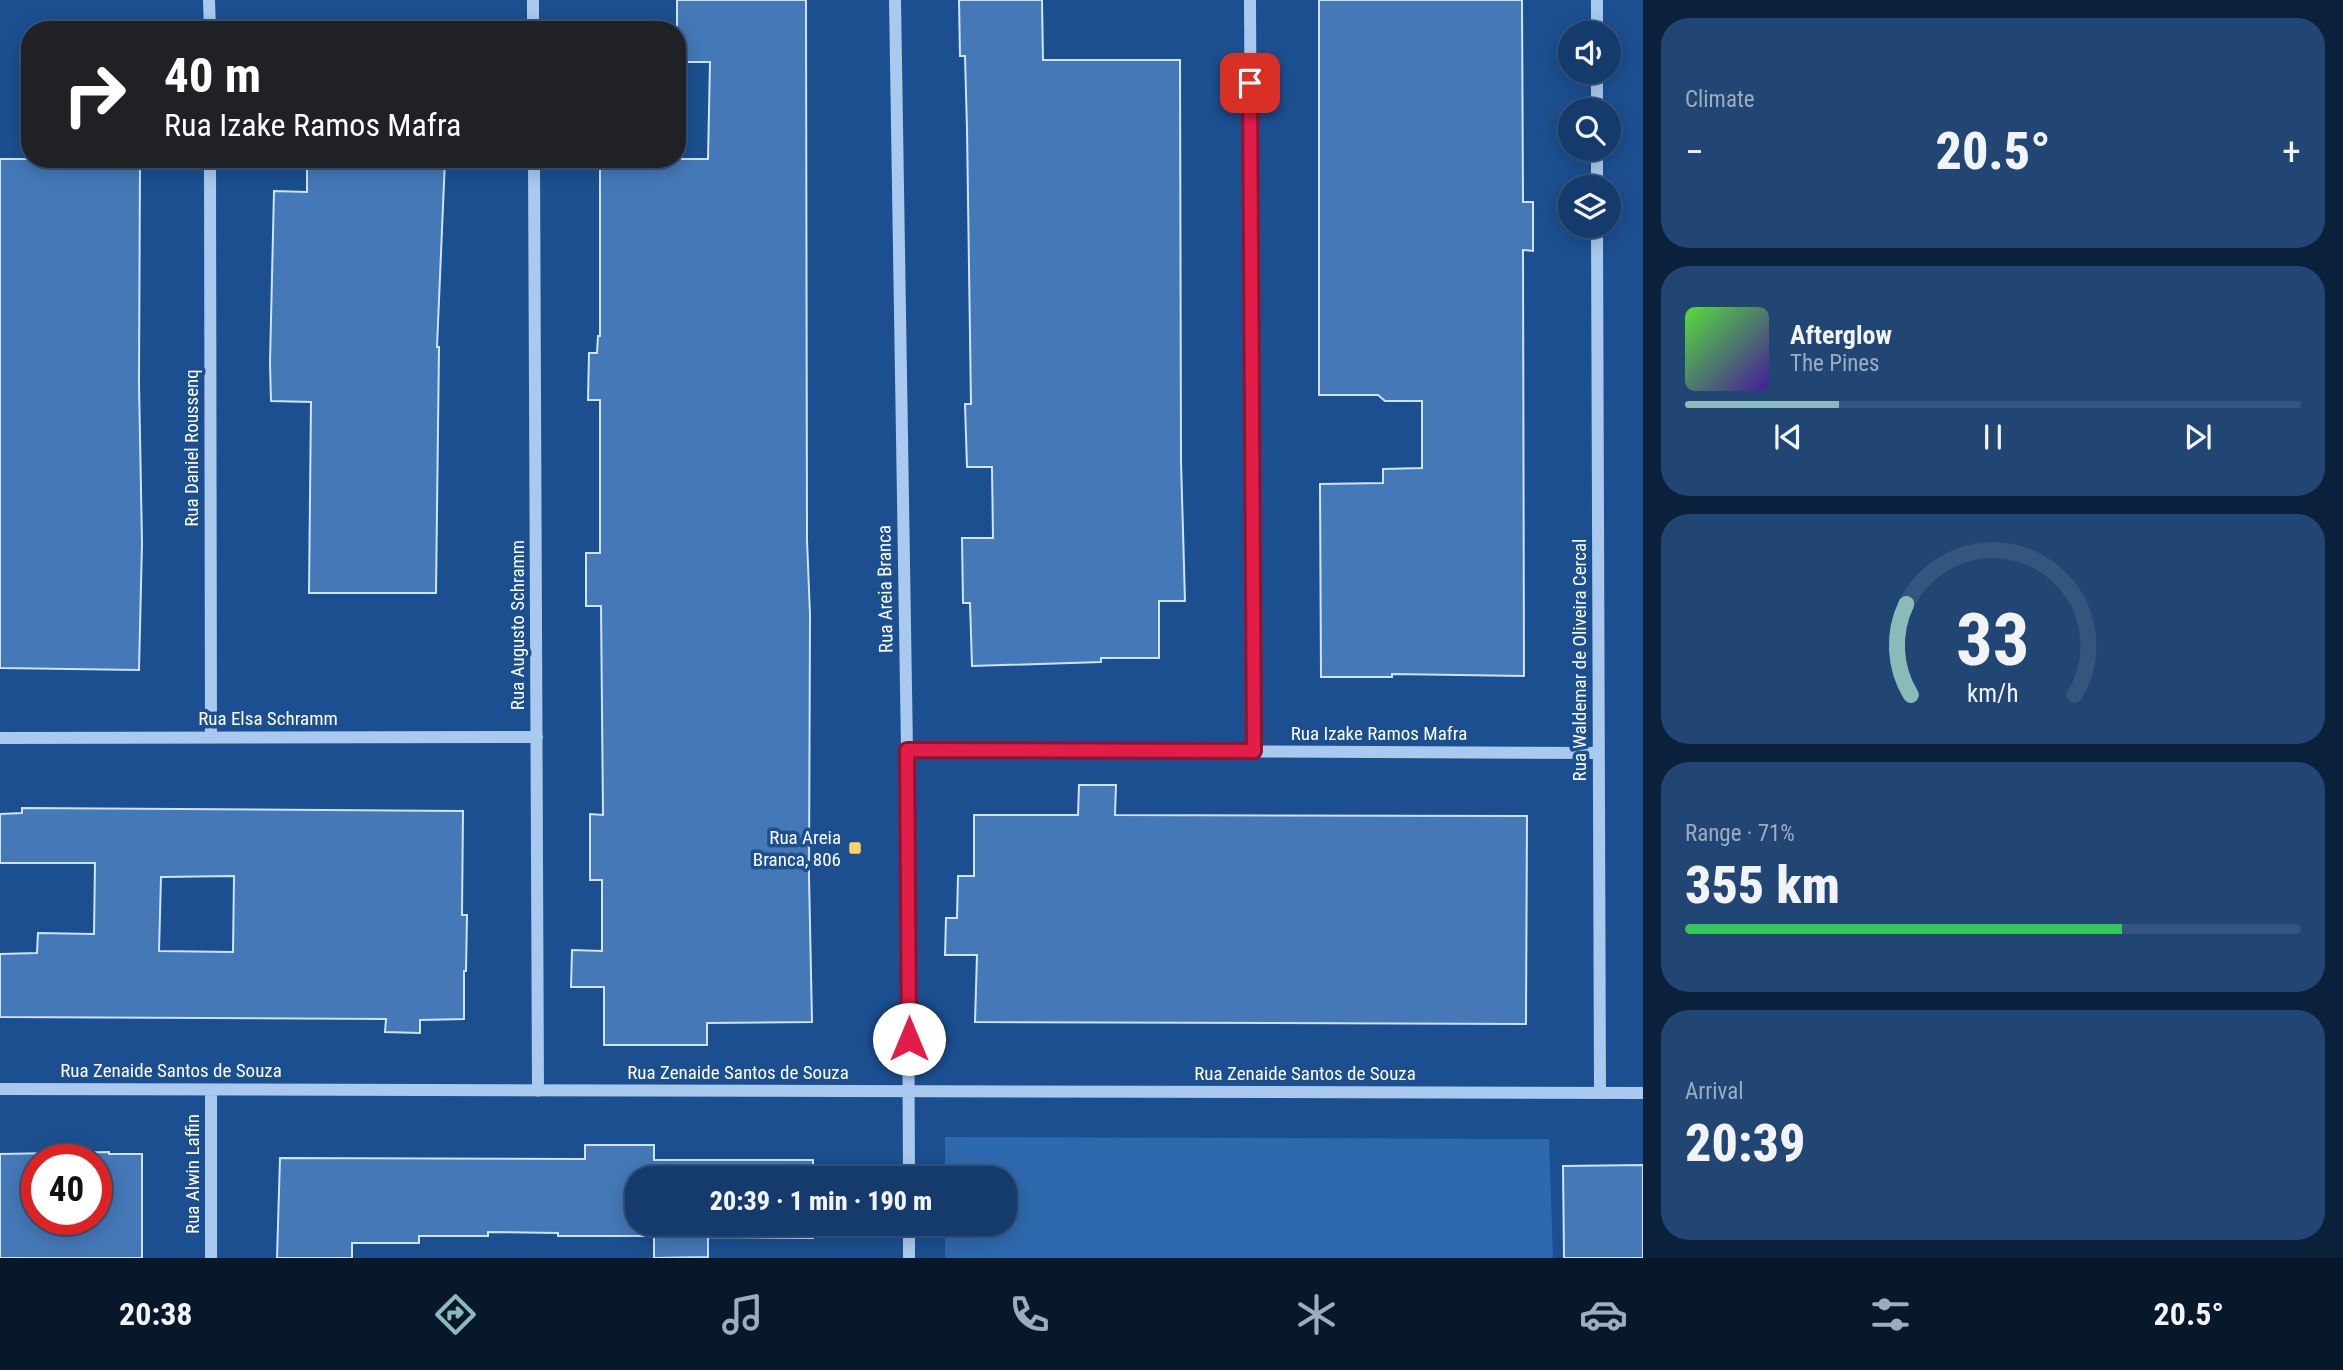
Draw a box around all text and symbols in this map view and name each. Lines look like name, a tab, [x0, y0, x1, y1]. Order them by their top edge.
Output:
map controls	[1558, 21, 1621, 238]
button: sound	[1558, 21, 1621, 84]
text: 40 m	[164, 47, 261, 104]
icon: right	[49, 49, 140, 140]
pin	[1220, 53, 1280, 113]
icon: arrive	[1231, 64, 1269, 102]
text: Climate	[1685, 86, 1755, 113]
button: search	[1558, 98, 1621, 161]
text: Rua Izake Ramos Mafra	[164, 106, 461, 144]
text: 20.5°	[1935, 121, 2051, 182]
text: −	[1685, 130, 1704, 174]
text: +	[2282, 130, 2301, 174]
button: layers	[1558, 175, 1621, 238]
text: Afterglow	[1790, 320, 1892, 350]
text: The Pines	[1790, 350, 1880, 377]
street label: Rua Daniel Roussenq	[180, 369, 203, 527]
icon: previous	[1769, 418, 1807, 456]
icon: pause	[1974, 418, 2012, 456]
icon: next	[2179, 418, 2217, 456]
street label: Rua Areia Branca	[872, 525, 898, 653]
street label: Rua Waldemar de Oliveira Cercal	[1568, 539, 1591, 781]
street label: Rua Augusto Schramm	[506, 540, 529, 710]
text: 33	[1956, 597, 2030, 683]
text: km/h	[1967, 679, 2019, 708]
street label: Rua Elsa Schramm	[198, 707, 338, 730]
street label: Rua Izake Ramos Mafra	[1291, 722, 1467, 745]
text: Range · 71%	[1685, 820, 1795, 847]
place label: Rua Areia Branca, 806	[753, 826, 841, 871]
marker: Rua Areia Branca, 806	[847, 840, 863, 856]
text: 355 km	[1685, 855, 1840, 916]
position arrow	[872, 1002, 946, 1076]
street label: Rua Zenaide Santos de Souza	[60, 1059, 282, 1082]
street label: Rua Zenaide Santos de Souza	[627, 1061, 849, 1084]
street label: Rua Zenaide Santos de Souza	[1194, 1062, 1416, 1085]
text: Arrival	[1685, 1078, 1744, 1105]
text: 20:39	[1685, 1113, 1805, 1174]
street label: Rua Alwin Laffin	[181, 1114, 204, 1234]
speed limit sign: 40	[21, 1144, 112, 1235]
text: 20:39 · 1 min · 190 m	[710, 1186, 932, 1216]
icon: directions	[431, 1290, 480, 1339]
icon: music	[718, 1290, 767, 1339]
icon: phone	[1005, 1290, 1054, 1339]
icon: climate	[1292, 1290, 1341, 1339]
icon: car	[1579, 1290, 1628, 1339]
icon: filters	[1866, 1290, 1915, 1339]
text: 20:38	[119, 1295, 193, 1333]
text: 20.5°	[2154, 1295, 2224, 1333]

